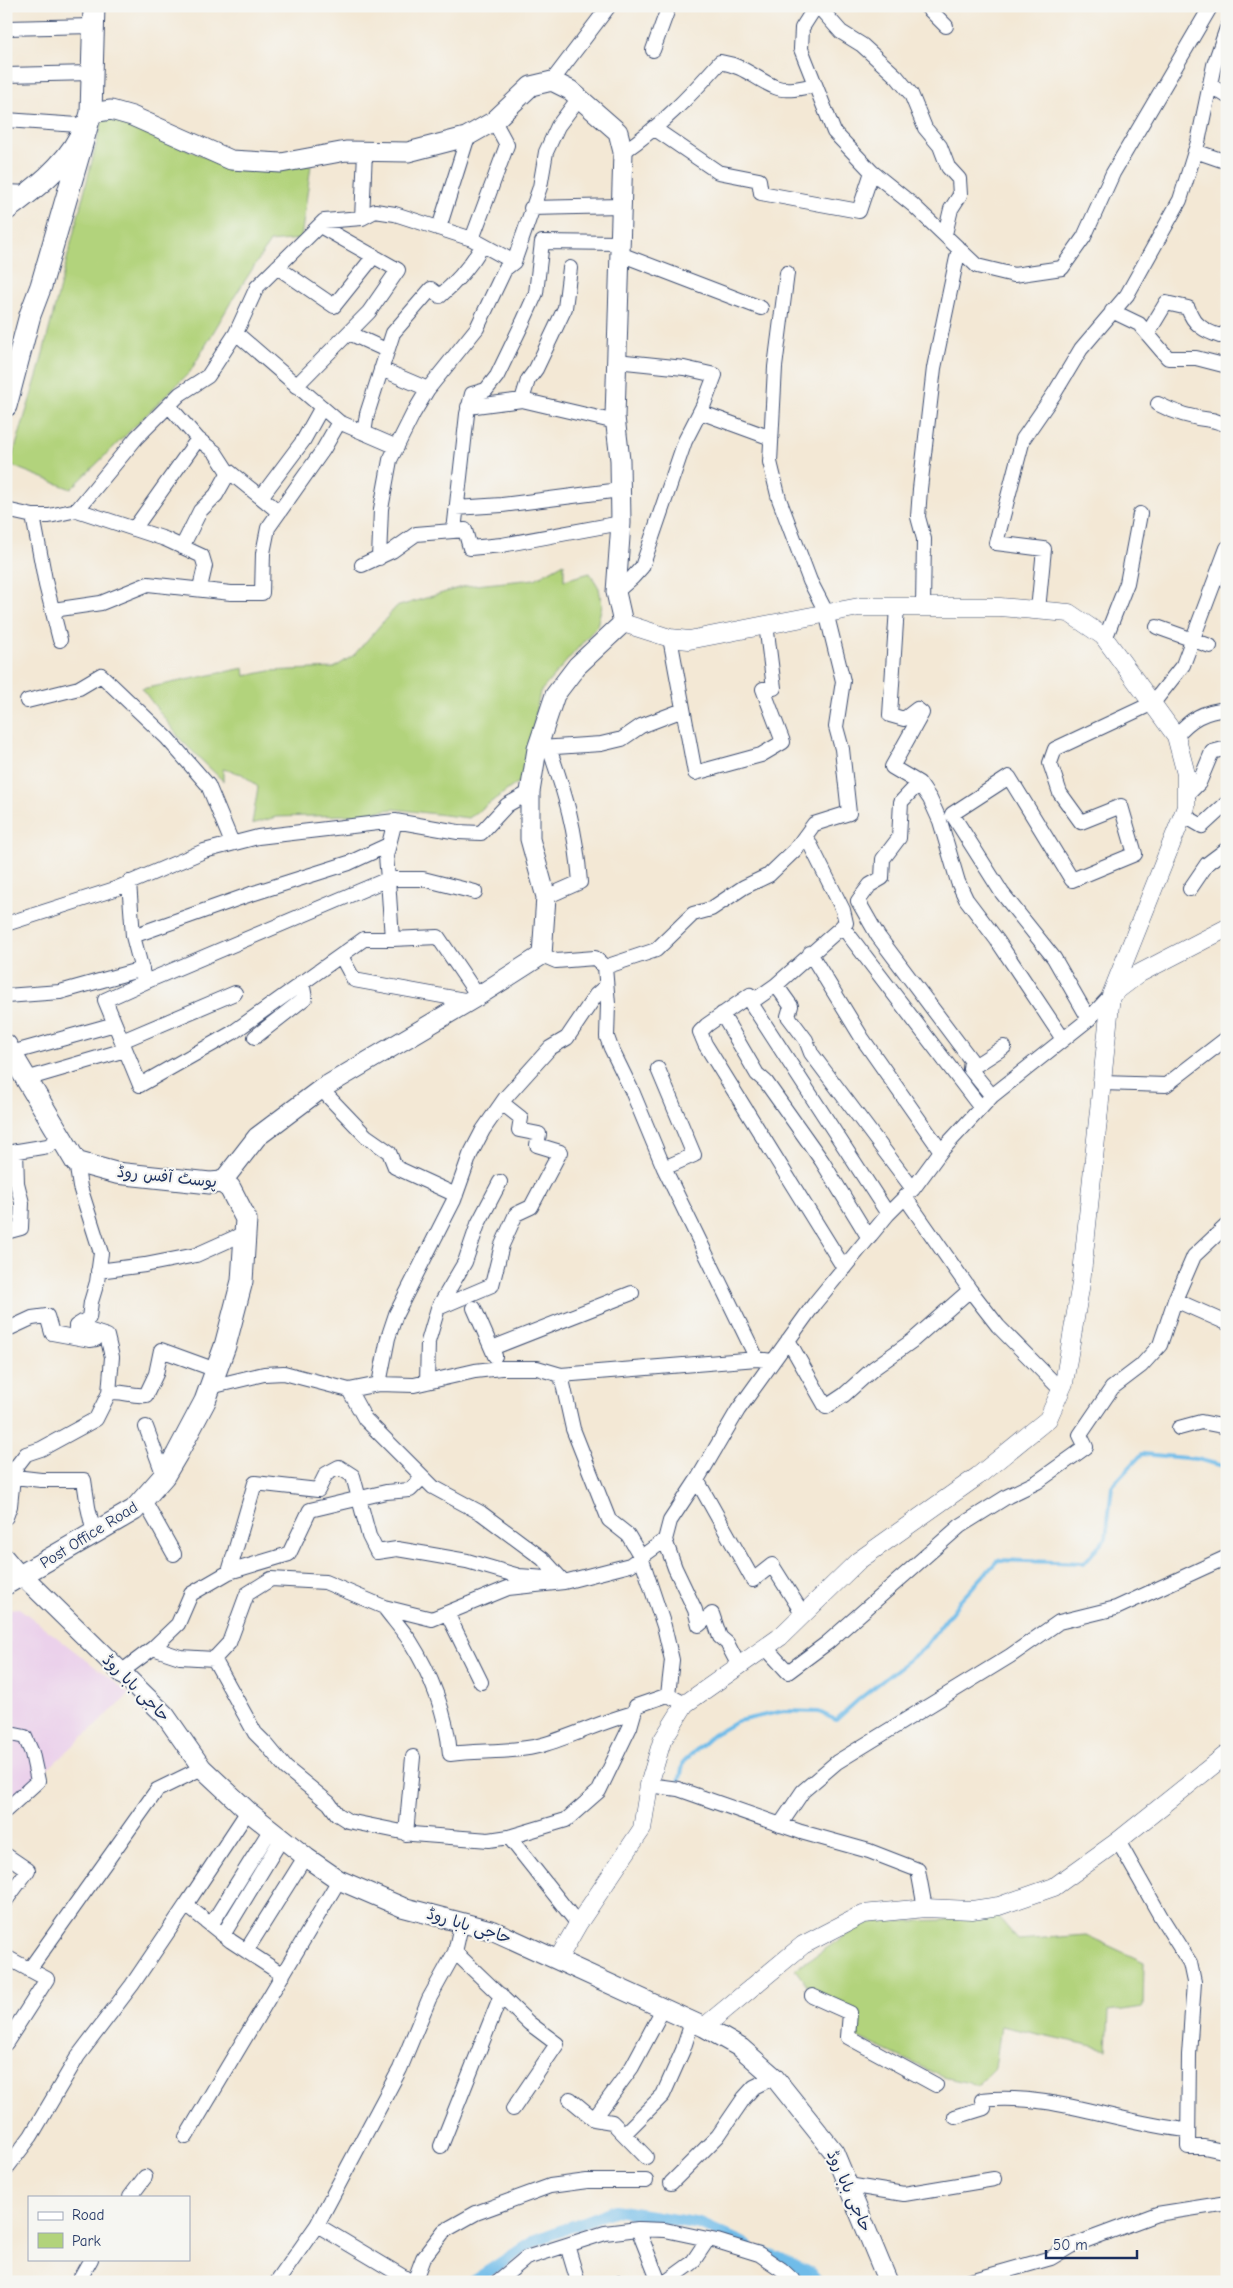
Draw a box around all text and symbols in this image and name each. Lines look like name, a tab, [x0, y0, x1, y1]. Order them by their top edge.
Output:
street label: پوسٹ آفس روڈ	[116, 1163, 218, 1192]
street label: Post Office Road	[37, 1498, 141, 1572]
street label: حاجی بابا روڈ	[98, 1651, 173, 1726]
street label: حاجی بابا روڈ	[424, 1905, 513, 1948]
street label: حاجی بابا روڈ	[822, 2147, 875, 2235]
legend	[28, 2196, 190, 2260]
text: Road	[72, 2206, 104, 2224]
scale bar	[1046, 2228, 1137, 2260]
text: Park	[72, 2232, 101, 2250]
text: 50 m	[1053, 2236, 1088, 2254]

